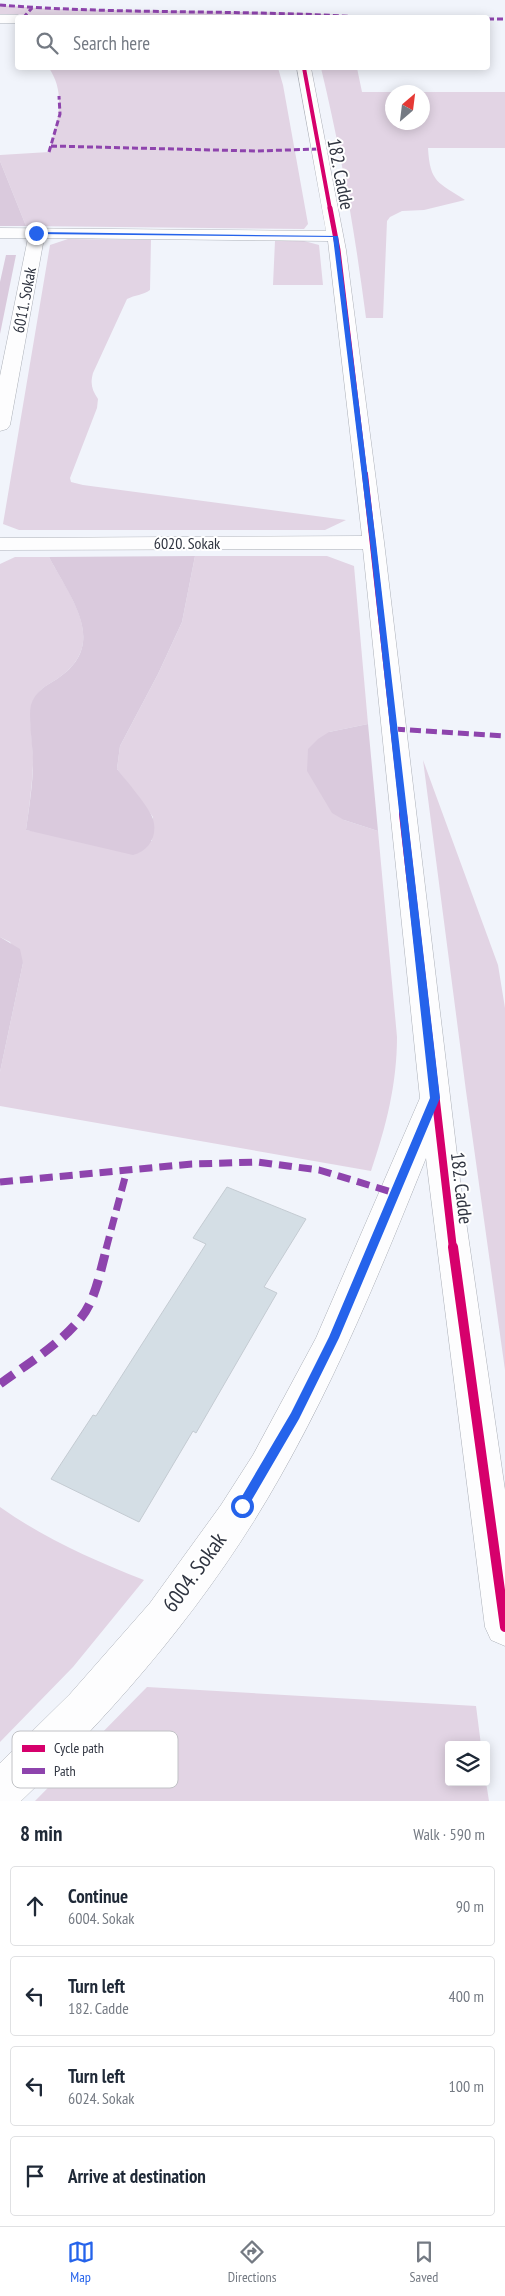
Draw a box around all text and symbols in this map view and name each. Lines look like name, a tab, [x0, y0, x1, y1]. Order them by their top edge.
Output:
search box	[15, 15, 490, 70]
icon: search	[33, 29, 61, 57]
text: Search here	[73, 31, 150, 55]
north arrow	[385, 85, 430, 130]
street label: 182. Cadde	[322, 136, 360, 212]
route end	[25, 222, 48, 245]
street label: 6011. Sokak	[8, 265, 40, 335]
street label: 6020. Sokak	[154, 533, 221, 553]
street label: 182. Cadde	[446, 1151, 478, 1225]
route start	[231, 1495, 254, 1518]
street label: 6004. Sokak	[156, 1526, 232, 1617]
legend	[12, 1731, 178, 1788]
text: Cycle path	[54, 1739, 104, 1757]
map controls	[445, 1741, 490, 1786]
button: layers	[445, 1741, 490, 1786]
text: Path	[54, 1762, 76, 1780]
text: 8 min	[20, 1820, 62, 1847]
text: Walk · 590 m	[413, 1824, 485, 1844]
text: Continue	[68, 1884, 128, 1908]
icon: ahead	[21, 1892, 49, 1920]
text: 90 m	[456, 1896, 484, 1916]
text: 6004. Sokak	[68, 1908, 135, 1928]
text: Turn left	[68, 1974, 125, 1998]
icon: left	[21, 1982, 49, 2010]
text: 400 m	[449, 1986, 484, 2006]
text: 182. Cadde	[68, 1998, 129, 2018]
text: Turn left	[68, 2064, 125, 2088]
icon: left	[21, 2072, 49, 2100]
text: 100 m	[449, 2076, 484, 2096]
text: 6024. Sokak	[68, 2088, 135, 2108]
icon: arrive	[21, 2162, 49, 2190]
text: Arrive at destination	[68, 2164, 206, 2188]
tab: Map	[67, 2238, 95, 2286]
tab: Directions	[228, 2238, 276, 2286]
tab: Saved	[410, 2238, 438, 2286]

